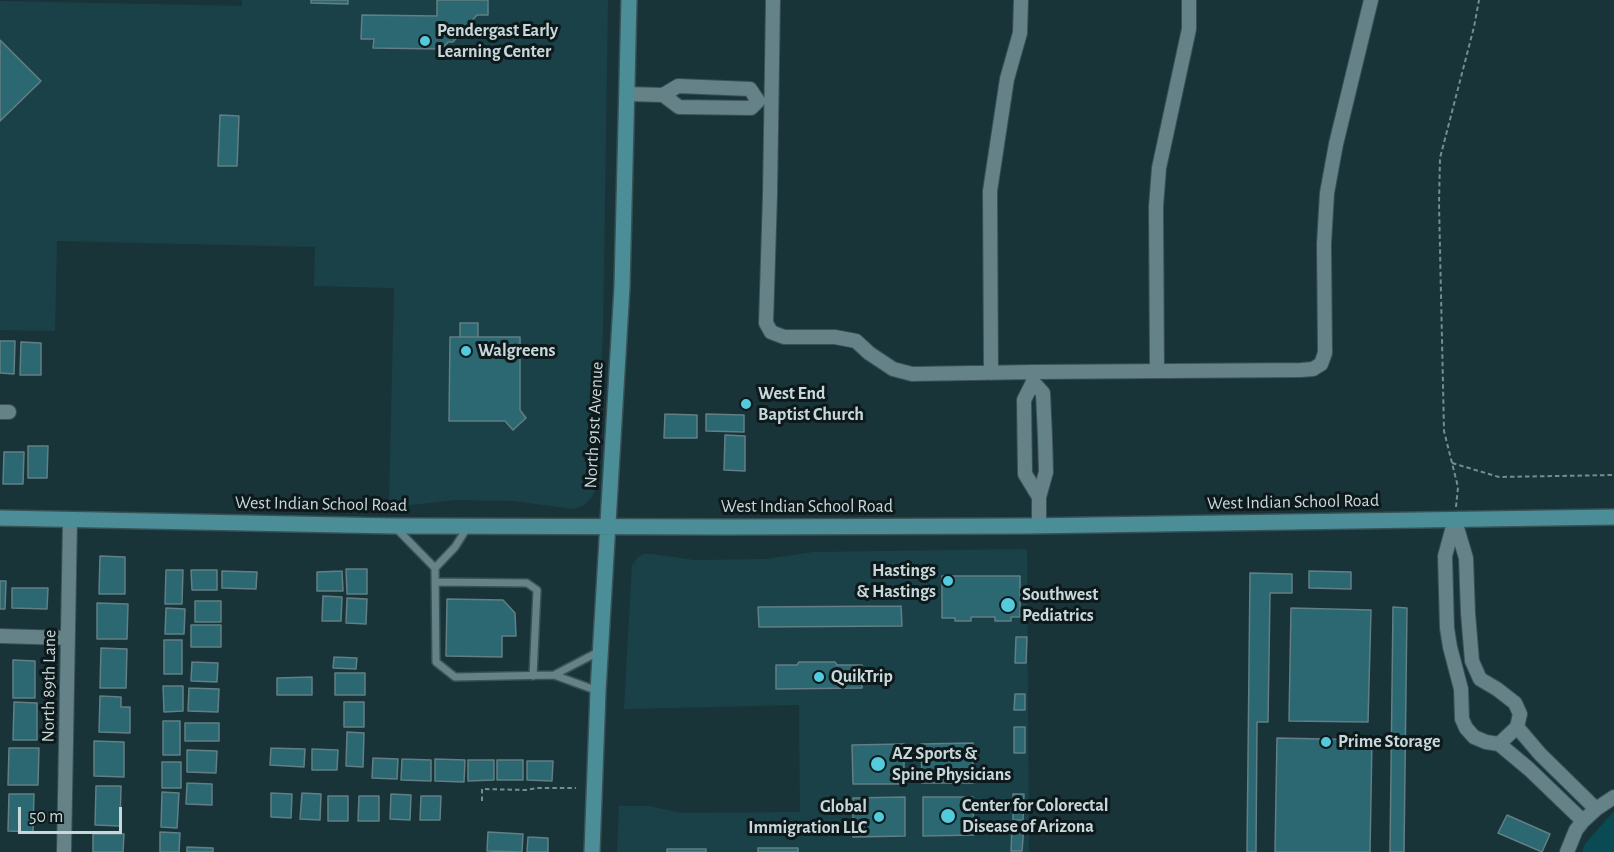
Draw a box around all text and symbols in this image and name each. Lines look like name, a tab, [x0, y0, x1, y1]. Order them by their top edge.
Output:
place label: Pendergast Early Learning Center	[437, 20, 558, 63]
marker: Pendergast Early Learning Center	[418, 34, 432, 48]
place label: Walgreens	[478, 340, 555, 362]
marker: Walgreens	[459, 344, 473, 358]
street label: North 91st Avenue	[580, 361, 608, 489]
place label: West End Baptist Church	[758, 383, 864, 426]
marker: West End Baptist Church	[739, 397, 753, 411]
street label: West Indian School Road	[1207, 490, 1379, 514]
street label: West Indian School Road	[235, 492, 407, 516]
street label: West Indian School Road	[721, 496, 893, 518]
place label: Hastings & Hastings	[856, 560, 936, 602]
marker: Hastings & Hastings	[941, 574, 955, 588]
place label: Southwest Pediatrics	[1022, 584, 1098, 626]
marker: Southwest Pediatrics	[999, 596, 1017, 614]
street label: North 89th Lane	[37, 629, 61, 743]
place label: QuikTrip	[831, 666, 893, 688]
marker: QuikTrip	[812, 670, 826, 684]
place label: Prime Storage	[1338, 731, 1440, 753]
marker: Prime Storage	[1319, 735, 1333, 749]
place label: AZ Sports & Spine Physicians	[892, 743, 1011, 786]
marker: AZ Sports & Spine Physicians	[869, 755, 887, 773]
scale bar	[21, 795, 124, 833]
place label: Center for Colorectal Disease of Arizona	[962, 795, 1109, 838]
place label: Global Immigration LLC	[748, 796, 867, 838]
marker: Center for Colorectal Disease of Arizona	[939, 807, 957, 825]
text: 50 m	[29, 808, 63, 826]
marker: Global Immigration LLC	[872, 810, 886, 824]

